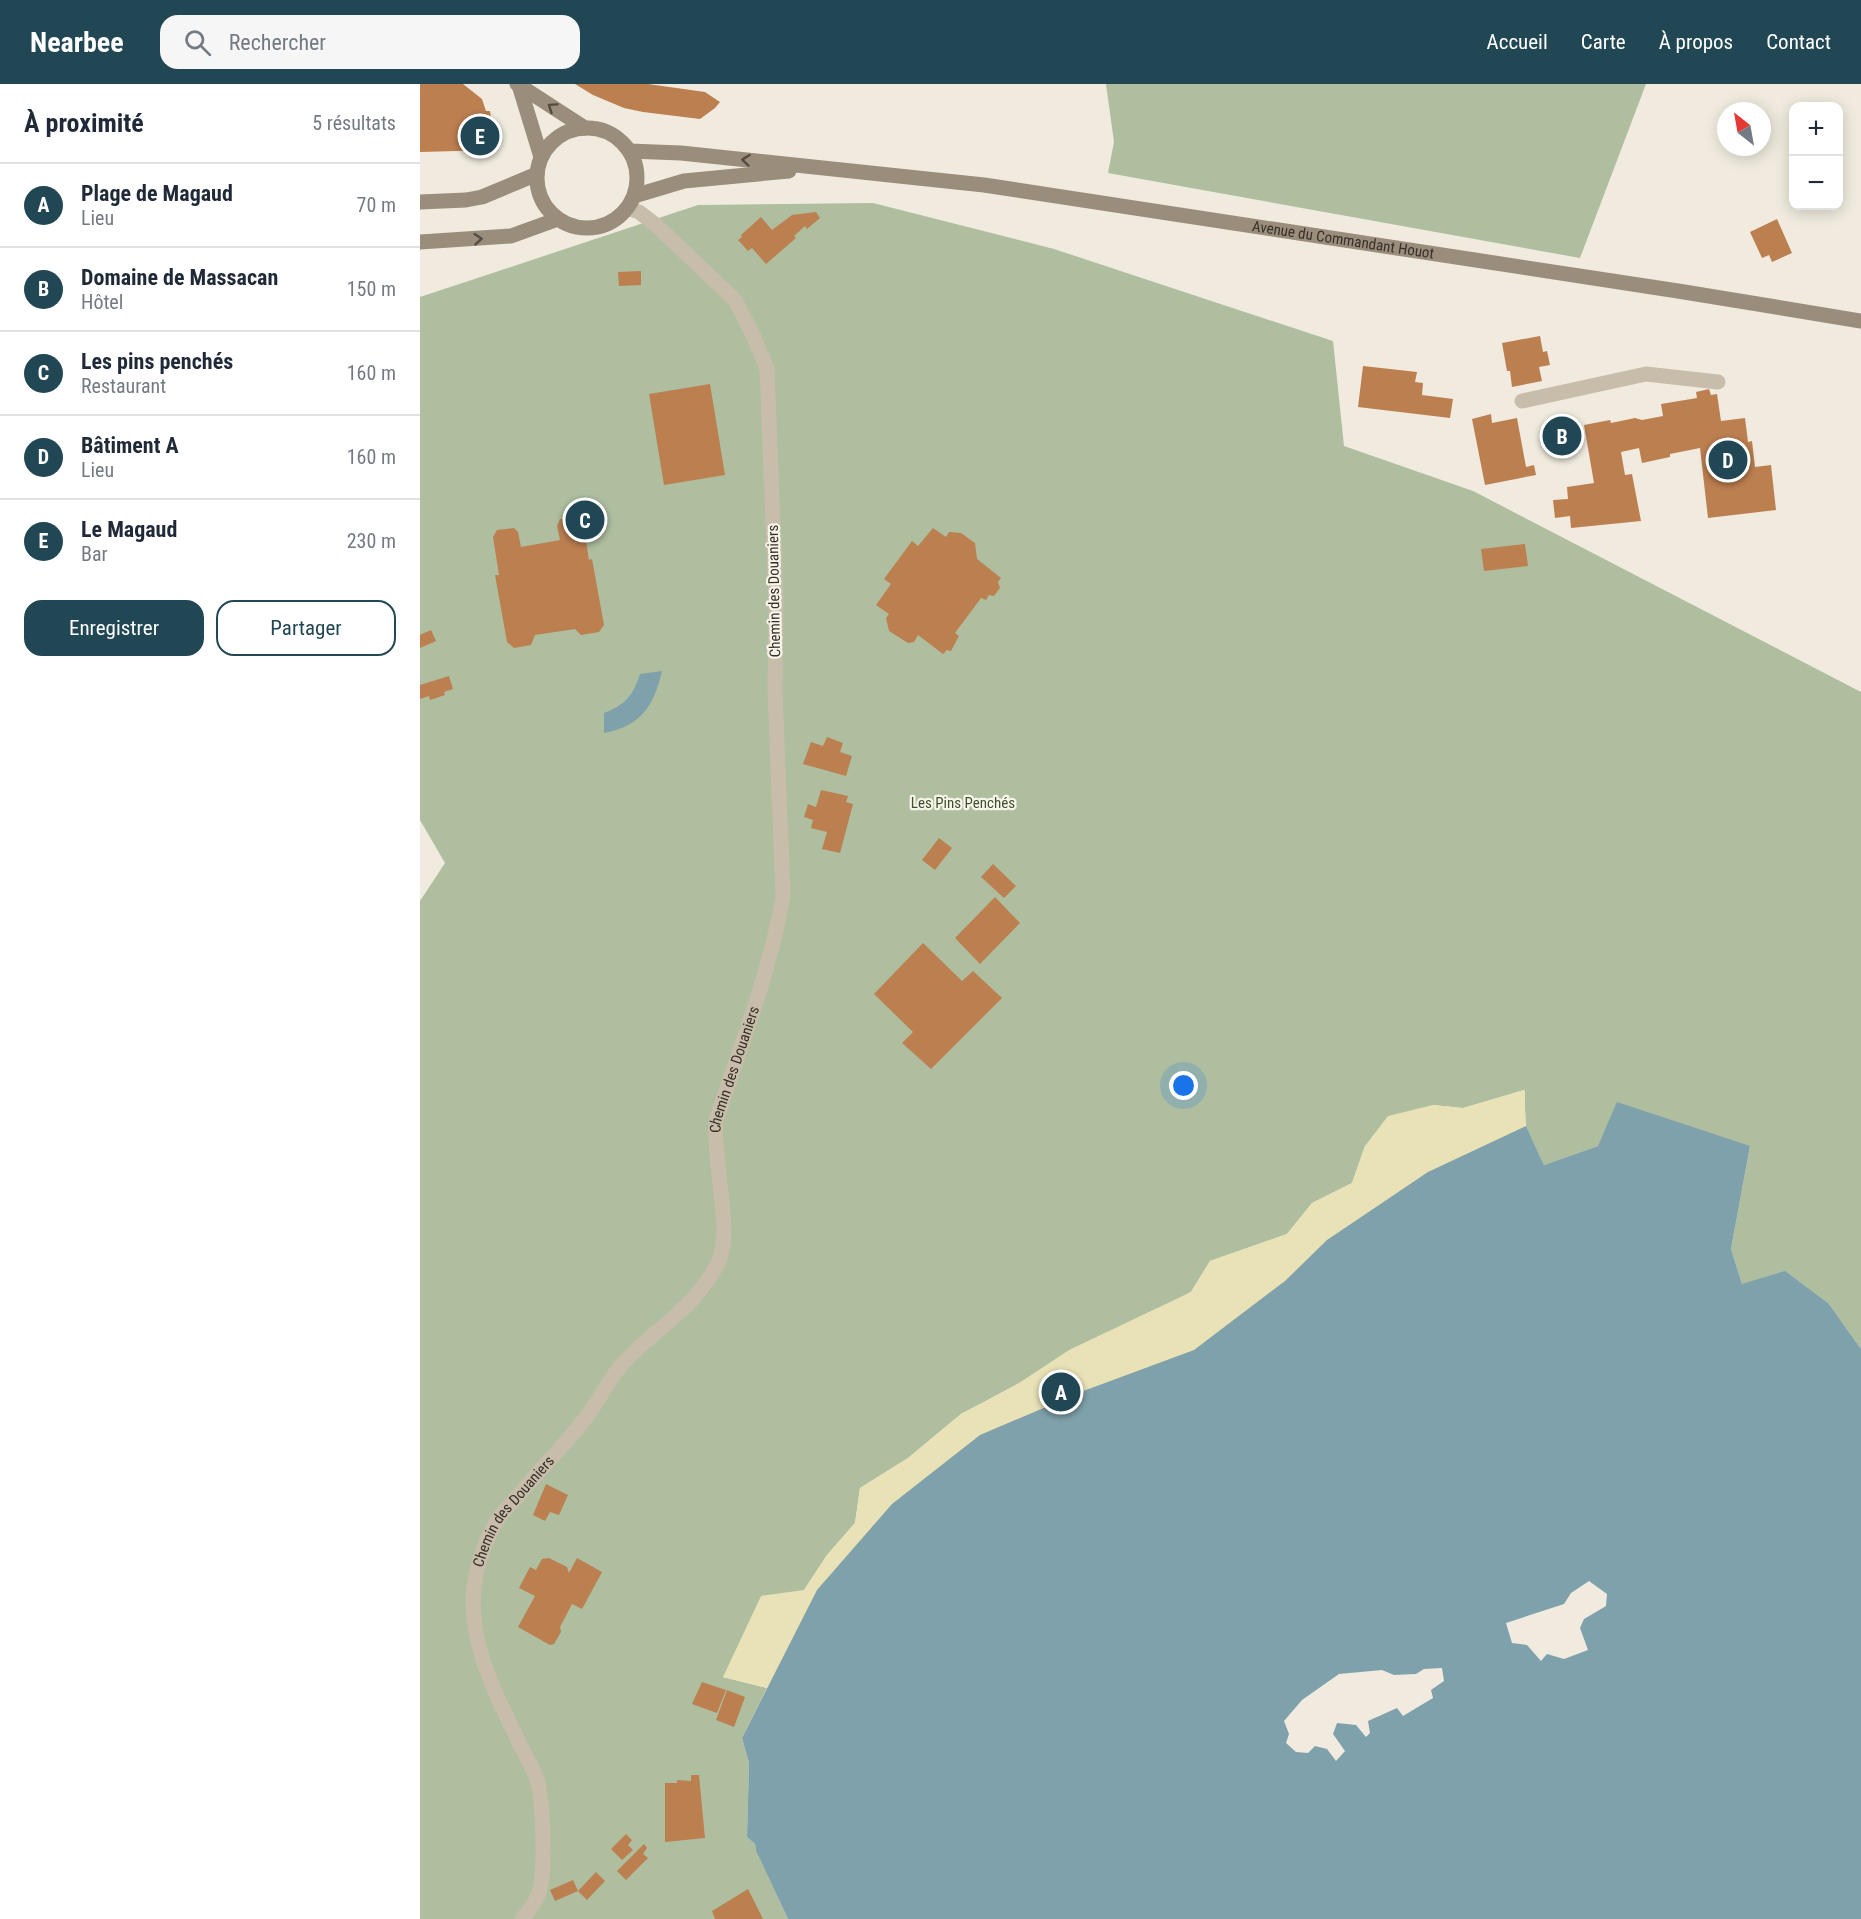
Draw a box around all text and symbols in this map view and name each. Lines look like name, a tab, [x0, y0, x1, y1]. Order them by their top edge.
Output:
search box	[160, 15, 580, 69]
text: Nearbee	[30, 26, 124, 59]
icon: search	[181, 26, 214, 59]
text: Rechercher	[229, 30, 326, 55]
text: Accueil	[1487, 30, 1548, 54]
text: Carte	[1581, 30, 1626, 54]
text: À propos	[1659, 30, 1733, 54]
text: Contact	[1766, 30, 1831, 54]
north arrow	[1717, 102, 1771, 156]
map controls	[1789, 102, 1843, 210]
button: +	[1789, 102, 1843, 156]
one-way arrow	[547, 103, 558, 114]
text: À proximité	[24, 108, 144, 138]
text: 5 résultats	[312, 111, 396, 135]
pin: E	[460, 113, 500, 158]
one-way arrow	[741, 154, 750, 167]
button: −	[1789, 156, 1843, 210]
text: Plage de Magaud	[81, 181, 233, 206]
text: A	[38, 193, 49, 217]
text: 70 m	[357, 193, 396, 217]
text: Lieu	[81, 206, 114, 230]
street label: Avenue du Commandant Houot	[1251, 217, 1435, 263]
one-way arrow	[474, 233, 483, 246]
text: Domaine de Massacan	[81, 265, 278, 290]
text: B	[38, 277, 49, 301]
text: 150 m	[347, 277, 396, 301]
text: Hôtel	[81, 290, 123, 314]
text: Les pins penchés	[81, 349, 233, 374]
text: C	[38, 361, 49, 385]
text: 160 m	[347, 361, 396, 385]
text: Restaurant	[81, 374, 166, 398]
pin: B	[1542, 414, 1582, 458]
text: Bâtiment A	[81, 433, 179, 458]
pin: D	[1708, 438, 1748, 482]
text: D	[38, 445, 49, 469]
text: 160 m	[347, 445, 396, 469]
text: Lieu	[81, 458, 114, 482]
pin: C	[566, 498, 604, 542]
text: Le Magaud	[81, 517, 177, 542]
street label: Chemin des Douaniers	[764, 524, 784, 657]
text: E	[39, 529, 48, 553]
text: 230 m	[347, 529, 396, 553]
text: Bar	[81, 542, 108, 566]
button: Enregistrer	[24, 600, 204, 656]
button: Partager	[216, 600, 396, 656]
park label: Les Pins Penchés	[911, 794, 1015, 812]
street label: Chemin des Douaniers	[706, 1004, 763, 1133]
your location	[1169, 1071, 1198, 1100]
pin: A	[1042, 1370, 1080, 1414]
street label: Chemin des Douaniers	[469, 1452, 558, 1569]

